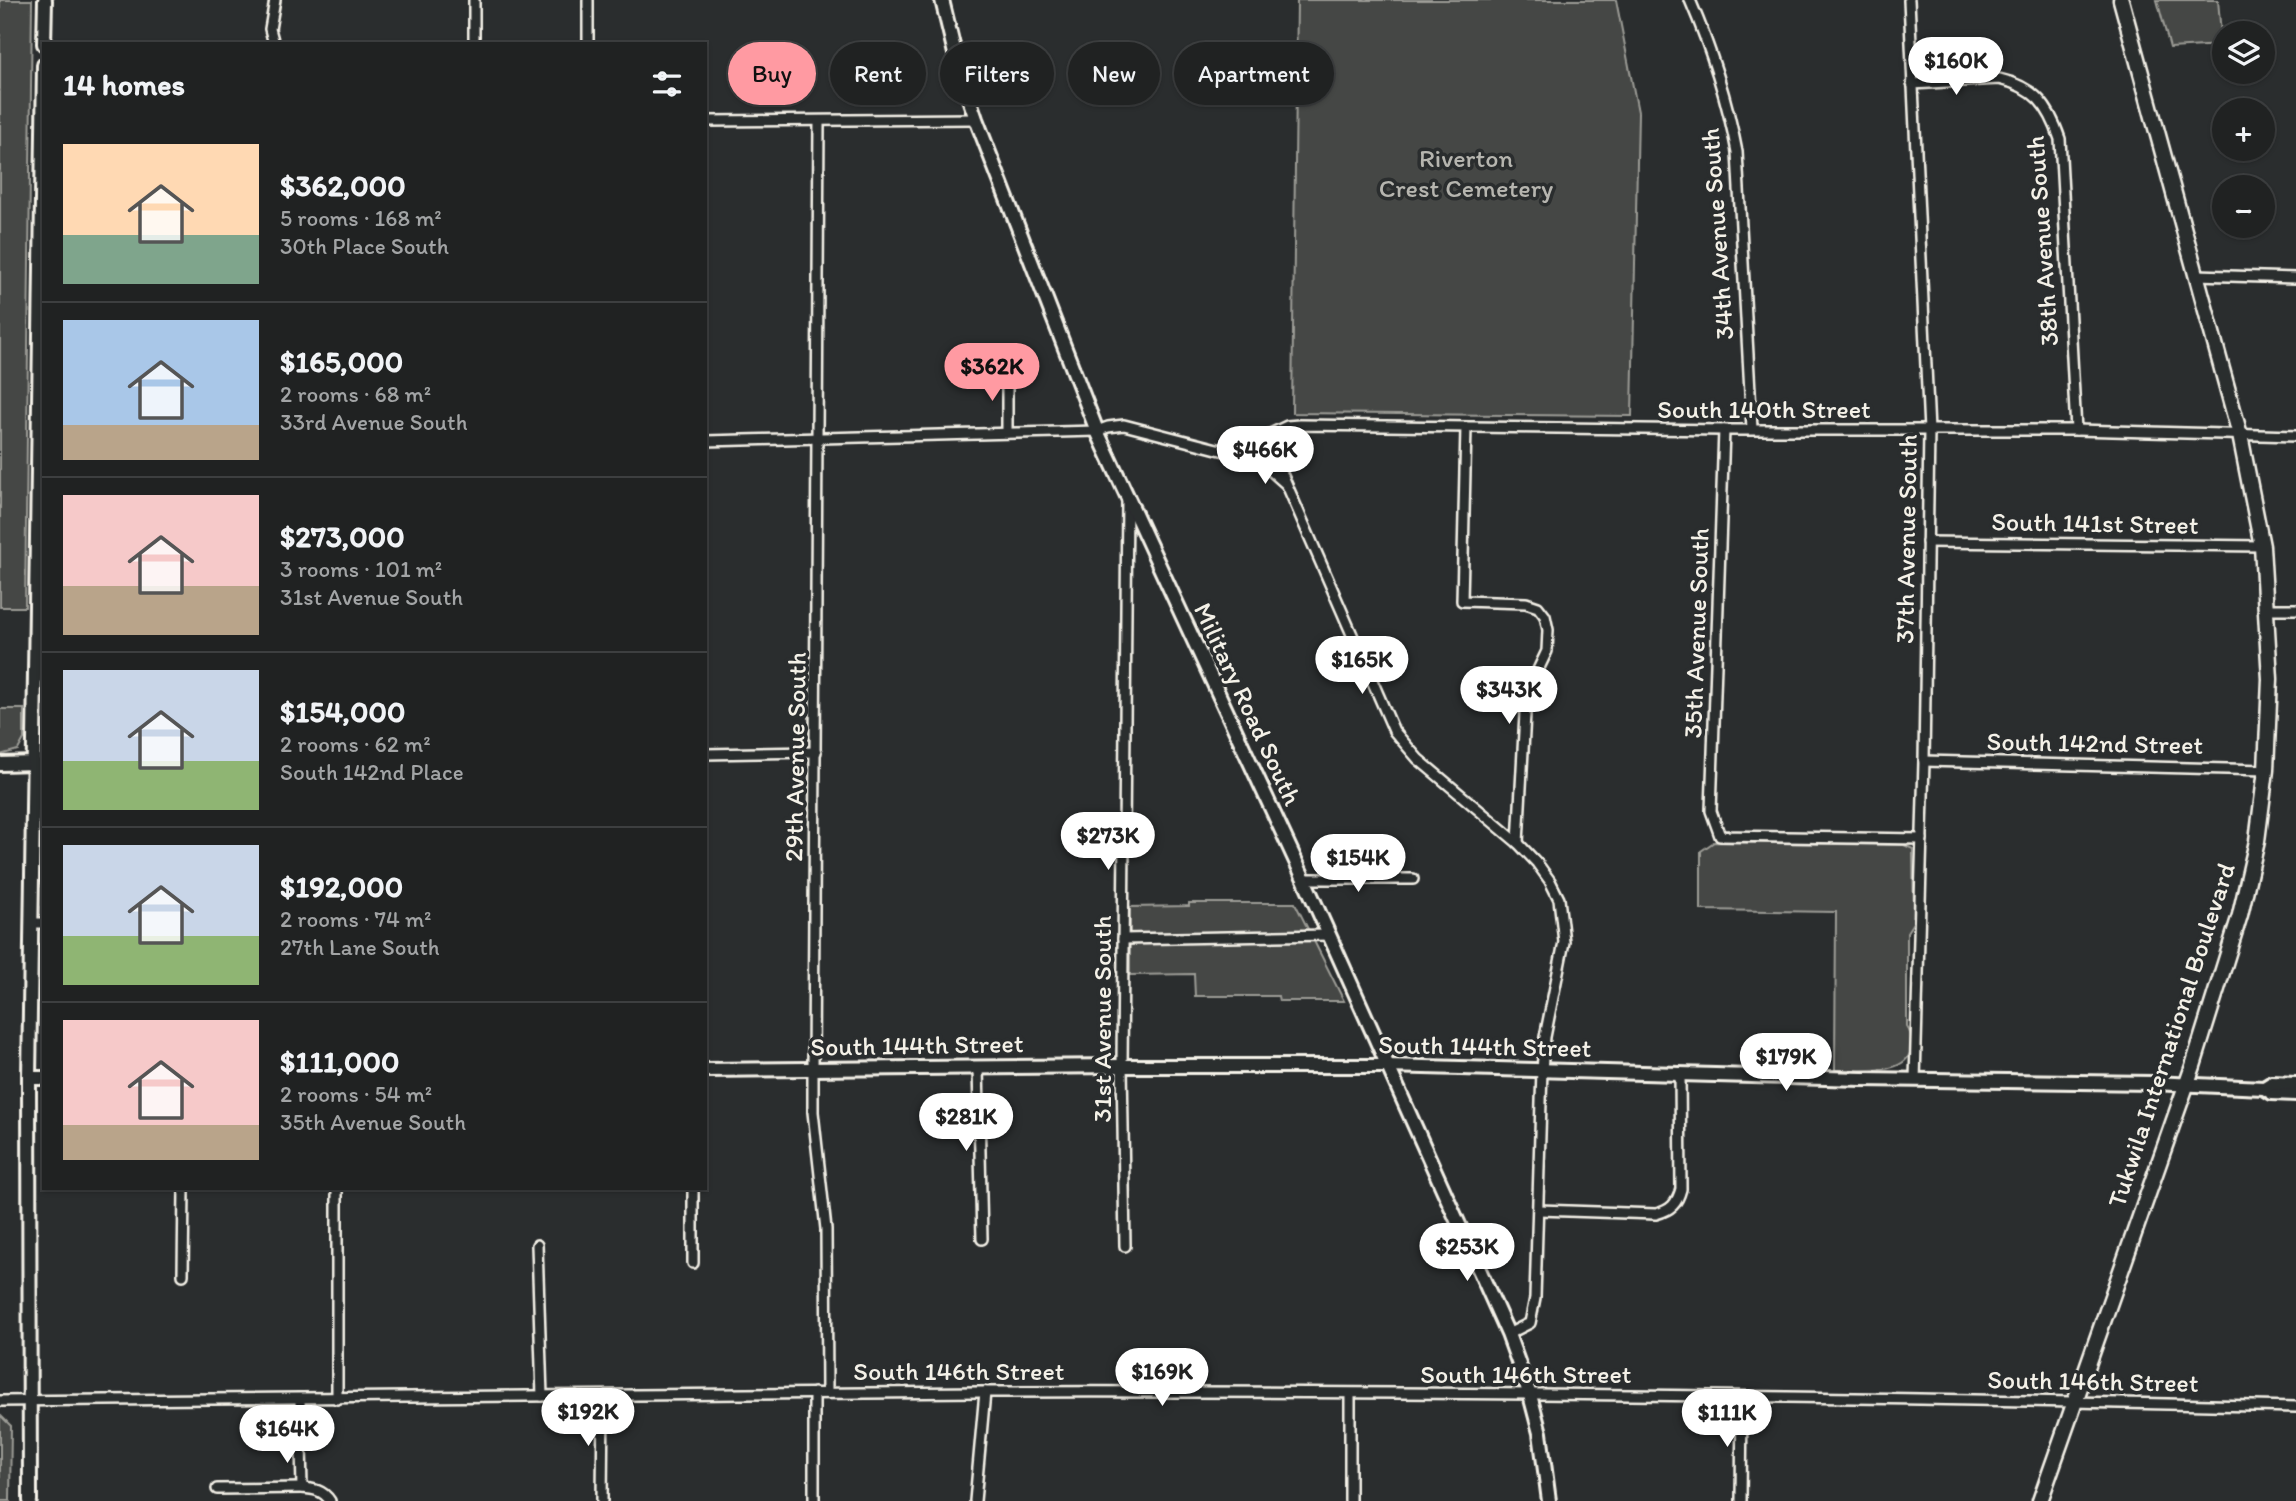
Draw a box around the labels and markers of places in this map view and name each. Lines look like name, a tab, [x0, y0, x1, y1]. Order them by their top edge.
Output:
pin: $160K	[1907, 38, 2005, 97]
pin: $362K	[943, 344, 1041, 403]
pin: $466K	[1216, 426, 1314, 486]
pin: $165K	[1313, 636, 1411, 696]
pin: $343K	[1460, 666, 1558, 726]
pin: $273K	[1059, 812, 1157, 872]
pin: $154K	[1309, 834, 1407, 894]
pin: $179K	[1737, 1034, 1835, 1093]
pin: $281K	[917, 1094, 1015, 1153]
pin: $253K	[1418, 1224, 1516, 1283]
pin: $169K	[1113, 1348, 1211, 1408]
pin: $192K	[539, 1388, 637, 1448]
pin: $111K	[1678, 1390, 1776, 1449]
pin: $164K	[238, 1406, 336, 1465]

